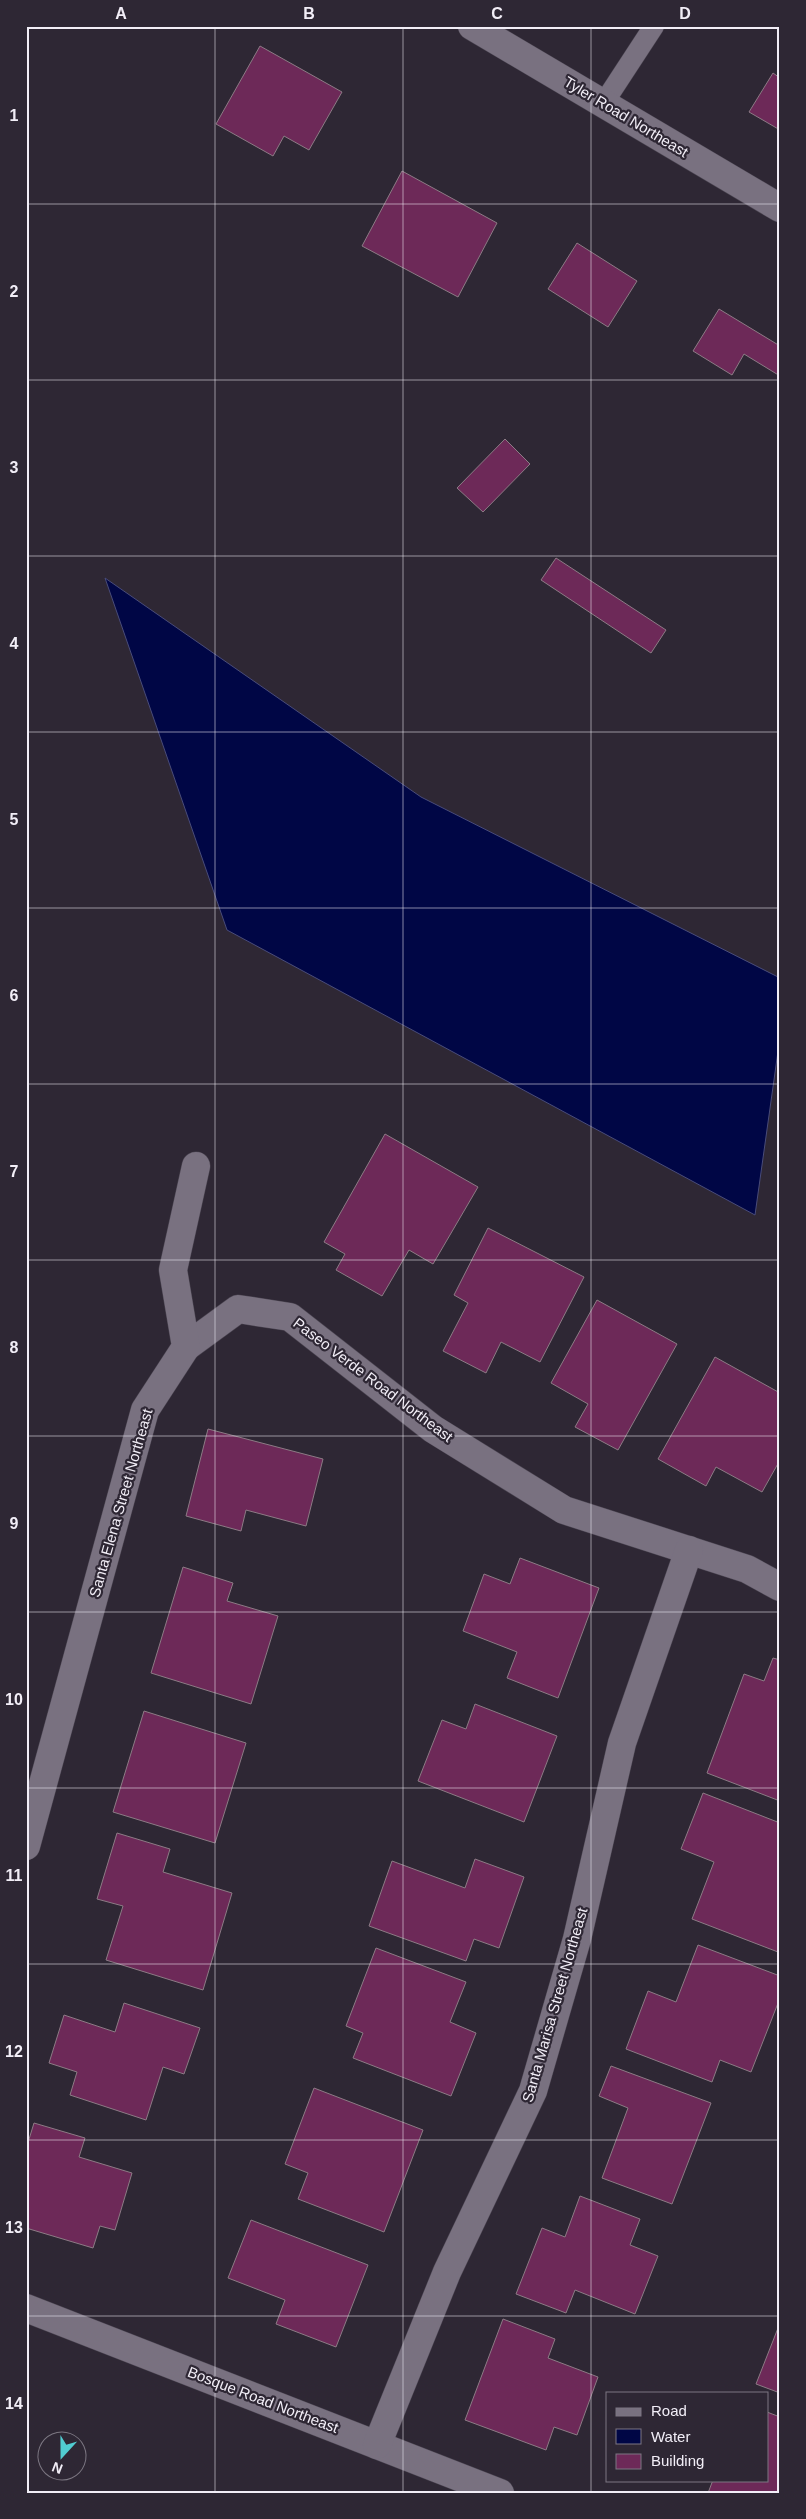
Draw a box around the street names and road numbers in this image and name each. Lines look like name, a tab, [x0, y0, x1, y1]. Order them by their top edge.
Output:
street label: Tyler Road Northeast	[561, 73, 692, 161]
street label: Paseo Verde Road Northeast	[290, 1314, 457, 1446]
street label: Santa Elena Street Northeast	[85, 1406, 156, 1599]
street label: Santa Marisa Street Northeast	[519, 1905, 591, 2104]
street label: Bosque Road Northeast	[185, 2363, 342, 2436]

